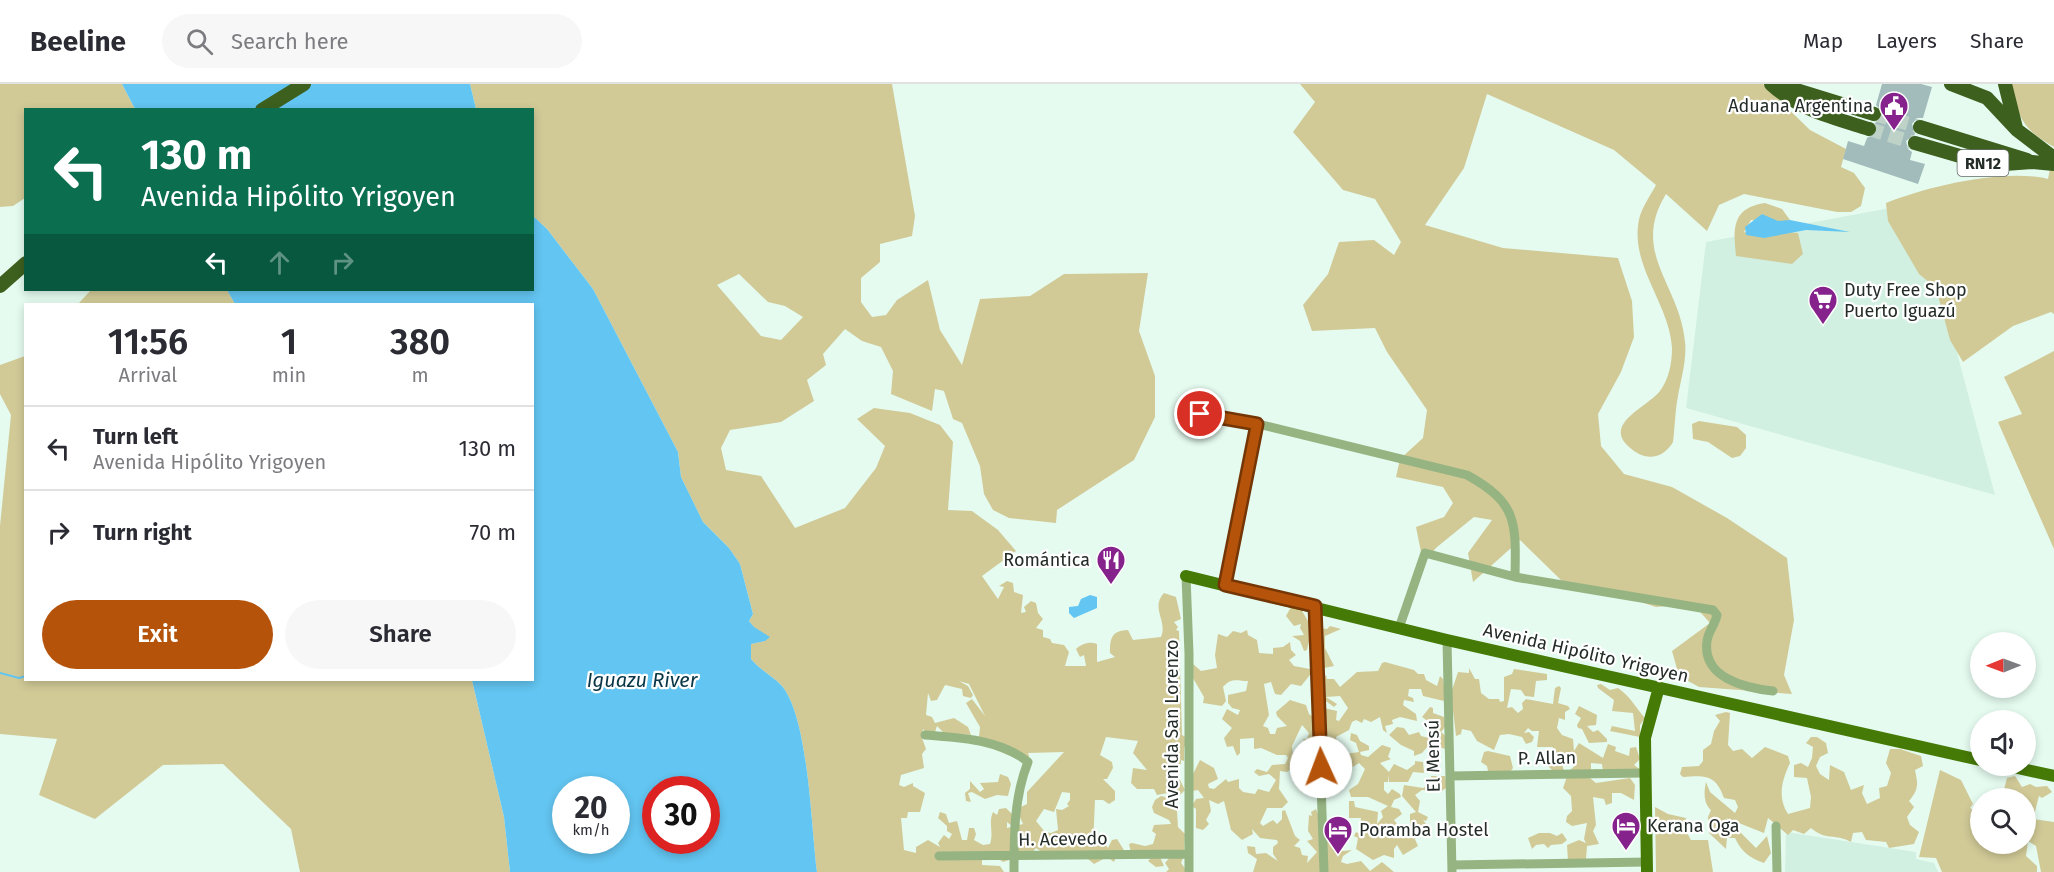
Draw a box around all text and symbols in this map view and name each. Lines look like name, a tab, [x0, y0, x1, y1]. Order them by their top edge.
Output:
search box	[162, 14, 582, 68]
text: Beeline	[30, 25, 126, 58]
icon: search	[183, 25, 216, 58]
text: Search here	[231, 28, 349, 55]
text: Map	[1803, 28, 1843, 54]
text: Layers	[1876, 28, 1937, 54]
text: Share	[1970, 28, 2024, 54]
public building icon: Aduana Argentina	[1878, 90, 1910, 132]
place label: Aduana Argentina	[1728, 95, 1873, 117]
text: 130 m	[141, 130, 252, 180]
icon: left	[42, 132, 120, 210]
road number: RN12	[1958, 150, 2008, 176]
text: Avenida Hipólito Yrigoyen	[141, 181, 456, 213]
icon: left	[200, 246, 233, 279]
icon: ahead	[263, 246, 296, 279]
icon: right	[326, 246, 359, 279]
place label: Duty Free Shop Puerto Iguazú	[1844, 279, 1967, 322]
supermarket icon: Duty Free Shop Puerto Iguazú	[1807, 284, 1839, 326]
text: 11:56	[108, 320, 188, 364]
text: 1	[281, 320, 297, 364]
text: 380	[390, 320, 450, 364]
text: Arrival	[119, 363, 177, 387]
text: min	[272, 363, 306, 387]
text: m	[412, 363, 429, 387]
pin	[1174, 388, 1225, 439]
icon: arrive	[1183, 397, 1216, 430]
text: Turn left	[93, 423, 178, 450]
icon: left	[42, 432, 75, 465]
text: 130 m	[459, 435, 516, 462]
text: Avenida Hipólito Yrigoyen	[93, 450, 326, 474]
icon: right	[42, 516, 75, 549]
text: Turn right	[93, 519, 192, 546]
text: 70 m	[470, 519, 516, 546]
restaurant icon: Romántica	[1095, 544, 1127, 586]
place label: Romántica	[1003, 549, 1090, 571]
button: Exit	[42, 600, 273, 669]
button: Share	[285, 600, 516, 669]
street label: Avenida Hipólito Yrigoyen	[1481, 619, 1691, 687]
north arrow	[1970, 632, 2036, 698]
map controls	[1970, 632, 2036, 854]
street label: Avenida San Lorenzo	[1161, 640, 1183, 808]
water label: Iguazu River	[587, 668, 699, 692]
button: sound	[1970, 710, 2036, 776]
street label: El Mensú	[1421, 719, 1445, 793]
position arrow	[1289, 735, 1353, 799]
street label: P. Allan	[1518, 746, 1576, 770]
speed limit sign: 30	[642, 776, 720, 854]
button: search	[1970, 788, 2036, 854]
text: 20	[574, 790, 608, 826]
hotel icon: Kerana Oga	[1610, 810, 1642, 852]
hotel icon: Poramba Hostel	[1322, 814, 1354, 856]
place label: Kerana Oga	[1647, 815, 1740, 837]
place label: Poramba Hostel	[1359, 819, 1489, 841]
text: km/h	[572, 821, 610, 839]
street label: H. Acevedo	[1018, 827, 1108, 851]

